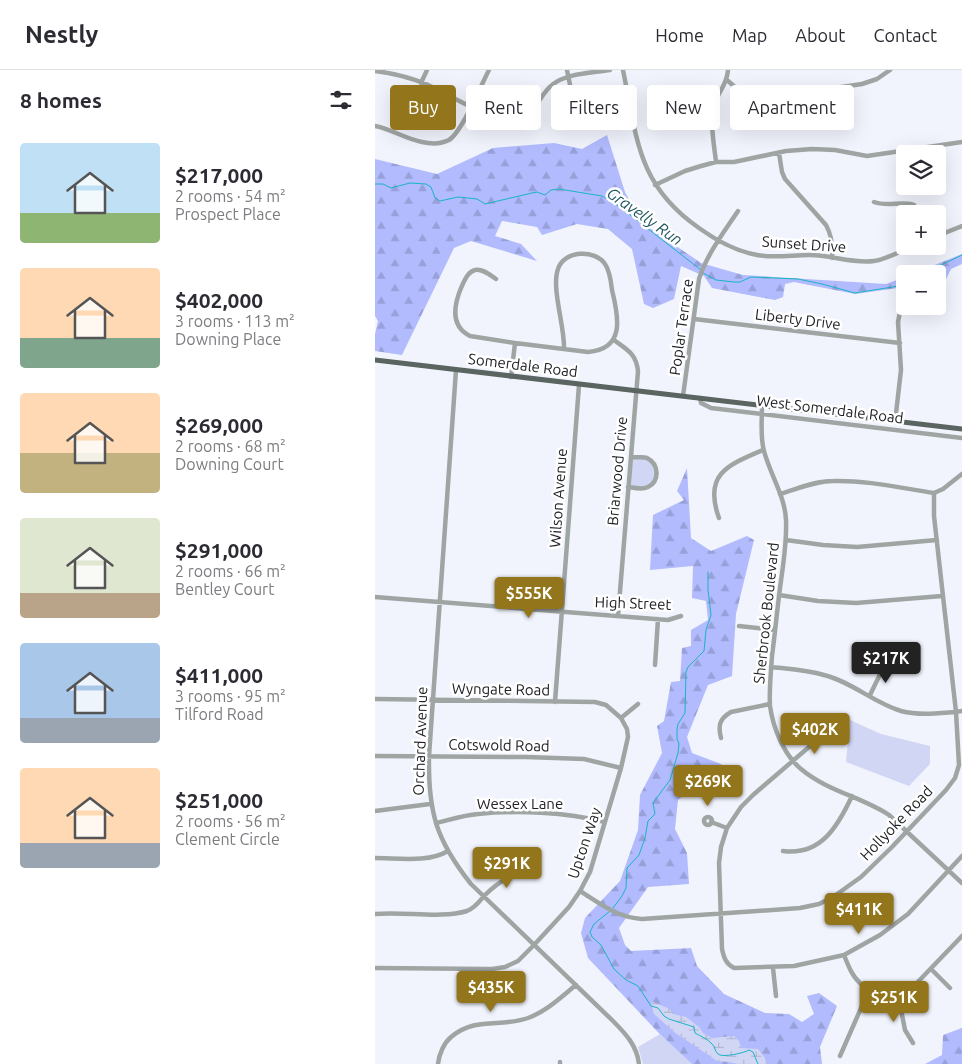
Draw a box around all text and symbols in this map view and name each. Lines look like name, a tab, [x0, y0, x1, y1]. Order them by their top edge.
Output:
text: Nestly	[25, 21, 98, 48]
text: Home	[655, 25, 704, 45]
text: Map	[732, 25, 767, 45]
text: About	[795, 25, 845, 45]
text: Contact	[873, 25, 937, 45]
chip: Buy	[390, 85, 456, 130]
chip: Rent	[466, 85, 541, 130]
chip: Filters	[551, 85, 637, 130]
chip: New	[647, 85, 720, 130]
chip: Apartment	[730, 85, 854, 130]
icon: filters	[327, 86, 355, 114]
text: 8 homes	[20, 88, 102, 112]
map controls	[896, 145, 946, 315]
button: layers	[896, 145, 946, 195]
icon: home	[60, 163, 120, 223]
text: $217,000	[175, 163, 263, 187]
water label: Gravelly Run	[604, 183, 686, 249]
text: 2 rooms · 54 m²	[175, 187, 286, 205]
text: Prospect Place	[175, 205, 281, 223]
button: +	[896, 205, 946, 255]
street label: Sunset Drive	[761, 233, 847, 255]
button: −	[896, 265, 946, 315]
street label: Poplar Terrace	[666, 278, 696, 376]
icon: home	[60, 288, 120, 348]
text: $402,000	[175, 288, 263, 312]
street label: Liberty Drive	[754, 305, 842, 333]
text: 3 rooms · 113 m²	[175, 312, 295, 330]
text: Downing Place	[175, 330, 281, 348]
street label: Somerdale Road	[467, 350, 579, 380]
street label: West Somerdale Road	[756, 392, 904, 426]
icon: home	[60, 413, 120, 473]
text: $269,000	[175, 413, 263, 437]
street label: Briarwood Drive	[604, 416, 630, 526]
text: 2 rooms · 68 m²	[175, 437, 286, 455]
street label: Wilson Avenue	[546, 448, 570, 548]
text: Downing Court	[175, 455, 284, 473]
icon: home	[60, 538, 120, 598]
text: $291,000	[175, 538, 263, 562]
street label: Sherbrook Boulevard	[750, 542, 782, 684]
text: 2 rooms · 66 m²	[175, 562, 286, 580]
pin: $555K	[494, 576, 564, 619]
text: Bentley Court	[175, 580, 274, 598]
text: $555K	[506, 584, 552, 602]
street label: High Street	[594, 593, 672, 613]
pin: $217K	[851, 642, 921, 684]
text: $217K	[863, 649, 909, 667]
icon: home	[60, 663, 120, 723]
text: $411,000	[175, 663, 263, 687]
street label: Wyngate Road	[452, 680, 550, 698]
street label: Orchard Avenue	[410, 686, 430, 796]
text: 3 rooms · 95 m²	[175, 687, 286, 705]
text: Tilford Road	[175, 705, 264, 723]
pin: $402K	[780, 712, 850, 755]
text: $402K	[792, 720, 838, 738]
street label: Cotswold Road	[448, 736, 550, 754]
pin: $269K	[673, 764, 743, 807]
text: $269K	[685, 772, 731, 790]
street label: Hollyoke Road	[856, 782, 936, 864]
icon: home	[60, 788, 120, 848]
text: $251,000	[175, 788, 263, 812]
street label: Wessex Lane	[477, 795, 563, 812]
street label: Upton Way	[564, 805, 604, 881]
text: 2 rooms · 56 m²	[175, 812, 286, 830]
text: Clement Circle	[175, 830, 280, 848]
pin: $291K	[472, 846, 542, 889]
text: $291K	[484, 854, 530, 872]
pin: $411K	[824, 892, 894, 935]
text: $411K	[836, 900, 882, 918]
pin: $435K	[456, 970, 526, 1013]
text: $435K	[468, 978, 514, 996]
pin: $251K	[859, 980, 929, 1023]
text: $251K	[871, 988, 917, 1006]

